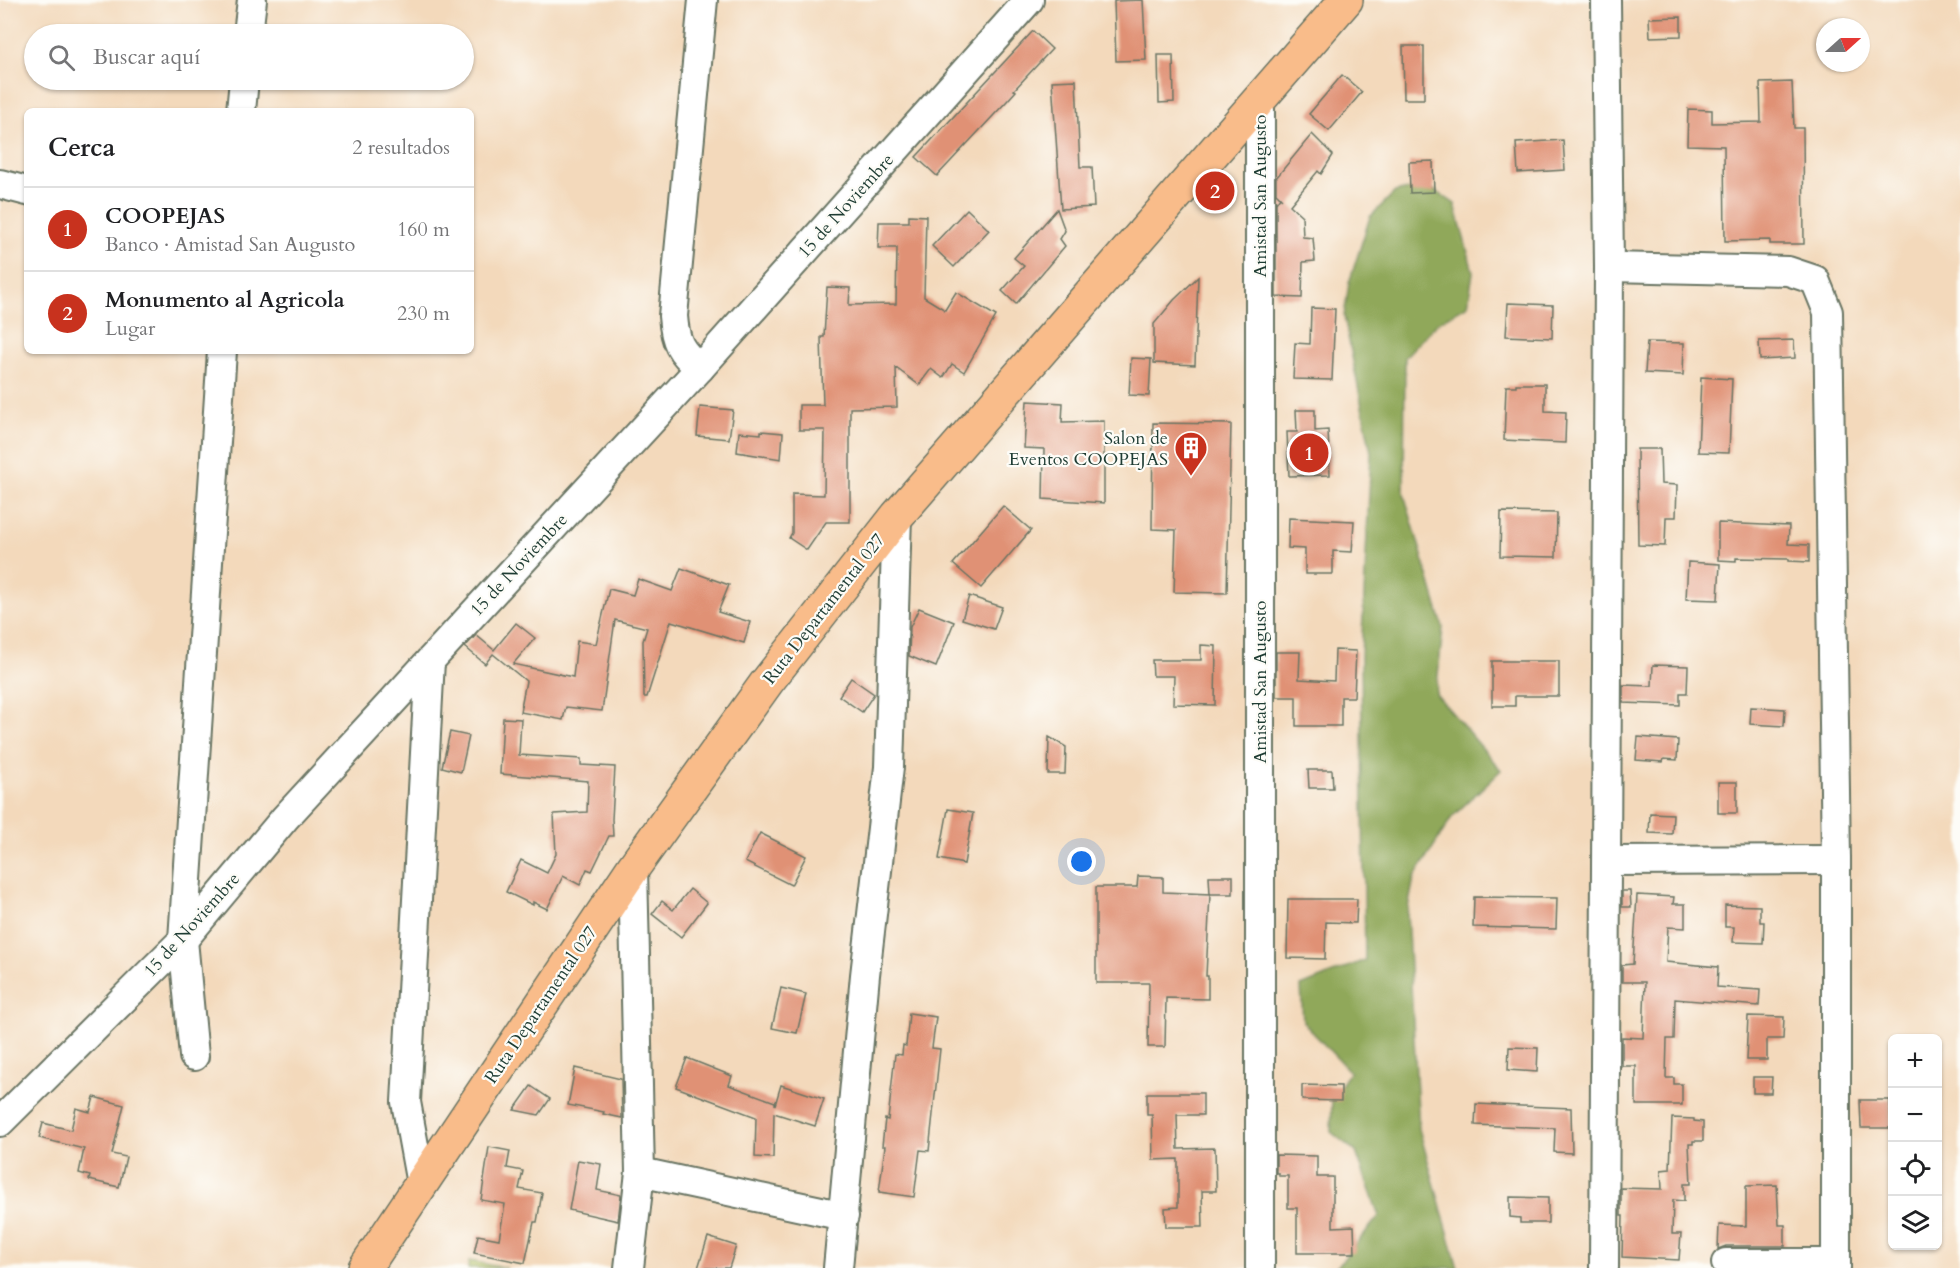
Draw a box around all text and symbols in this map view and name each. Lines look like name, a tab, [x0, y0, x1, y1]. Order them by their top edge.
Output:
north arrow	[1816, 18, 1870, 72]
search box	[24, 24, 474, 90]
icon: search	[45, 41, 78, 74]
text: Buscar aquí	[93, 42, 200, 72]
street label: Amistad San Augusto	[1248, 114, 1273, 277]
text: Cerca	[48, 130, 115, 165]
text: 2 resultados	[352, 134, 450, 161]
street label: 15 de Noviembre	[792, 148, 900, 264]
pin: 2	[1196, 168, 1234, 213]
text: COOPEJAS	[105, 201, 225, 231]
text: 1	[62, 216, 73, 243]
text: 160 m	[397, 216, 450, 243]
text: Banco · Amistad San Augusto	[105, 231, 355, 258]
text: Monumento al Agricola	[105, 285, 345, 315]
text: 2	[62, 300, 73, 327]
text: 230 m	[397, 300, 450, 327]
text: Lugar	[105, 315, 155, 342]
place label: Salon de Eventos COOPEJAS	[1009, 426, 1168, 472]
building icon: Salon de Eventos COOPEJAS	[1173, 430, 1209, 477]
pin: 1	[1290, 430, 1328, 476]
street label: 15 de Noviembre	[465, 508, 573, 622]
street label: Ruta Departamental 027	[757, 528, 891, 690]
street label: Amistad San Augusto	[1248, 600, 1273, 763]
your location	[1067, 847, 1096, 876]
street label: 15 de Noviembre	[138, 867, 246, 983]
street label: Ruta Departamental 027	[479, 921, 603, 1089]
map controls	[1888, 1034, 1942, 1250]
button: +	[1888, 1034, 1942, 1088]
button: −	[1888, 1088, 1942, 1142]
button: locate	[1888, 1142, 1942, 1196]
button: layers	[1888, 1196, 1942, 1250]

